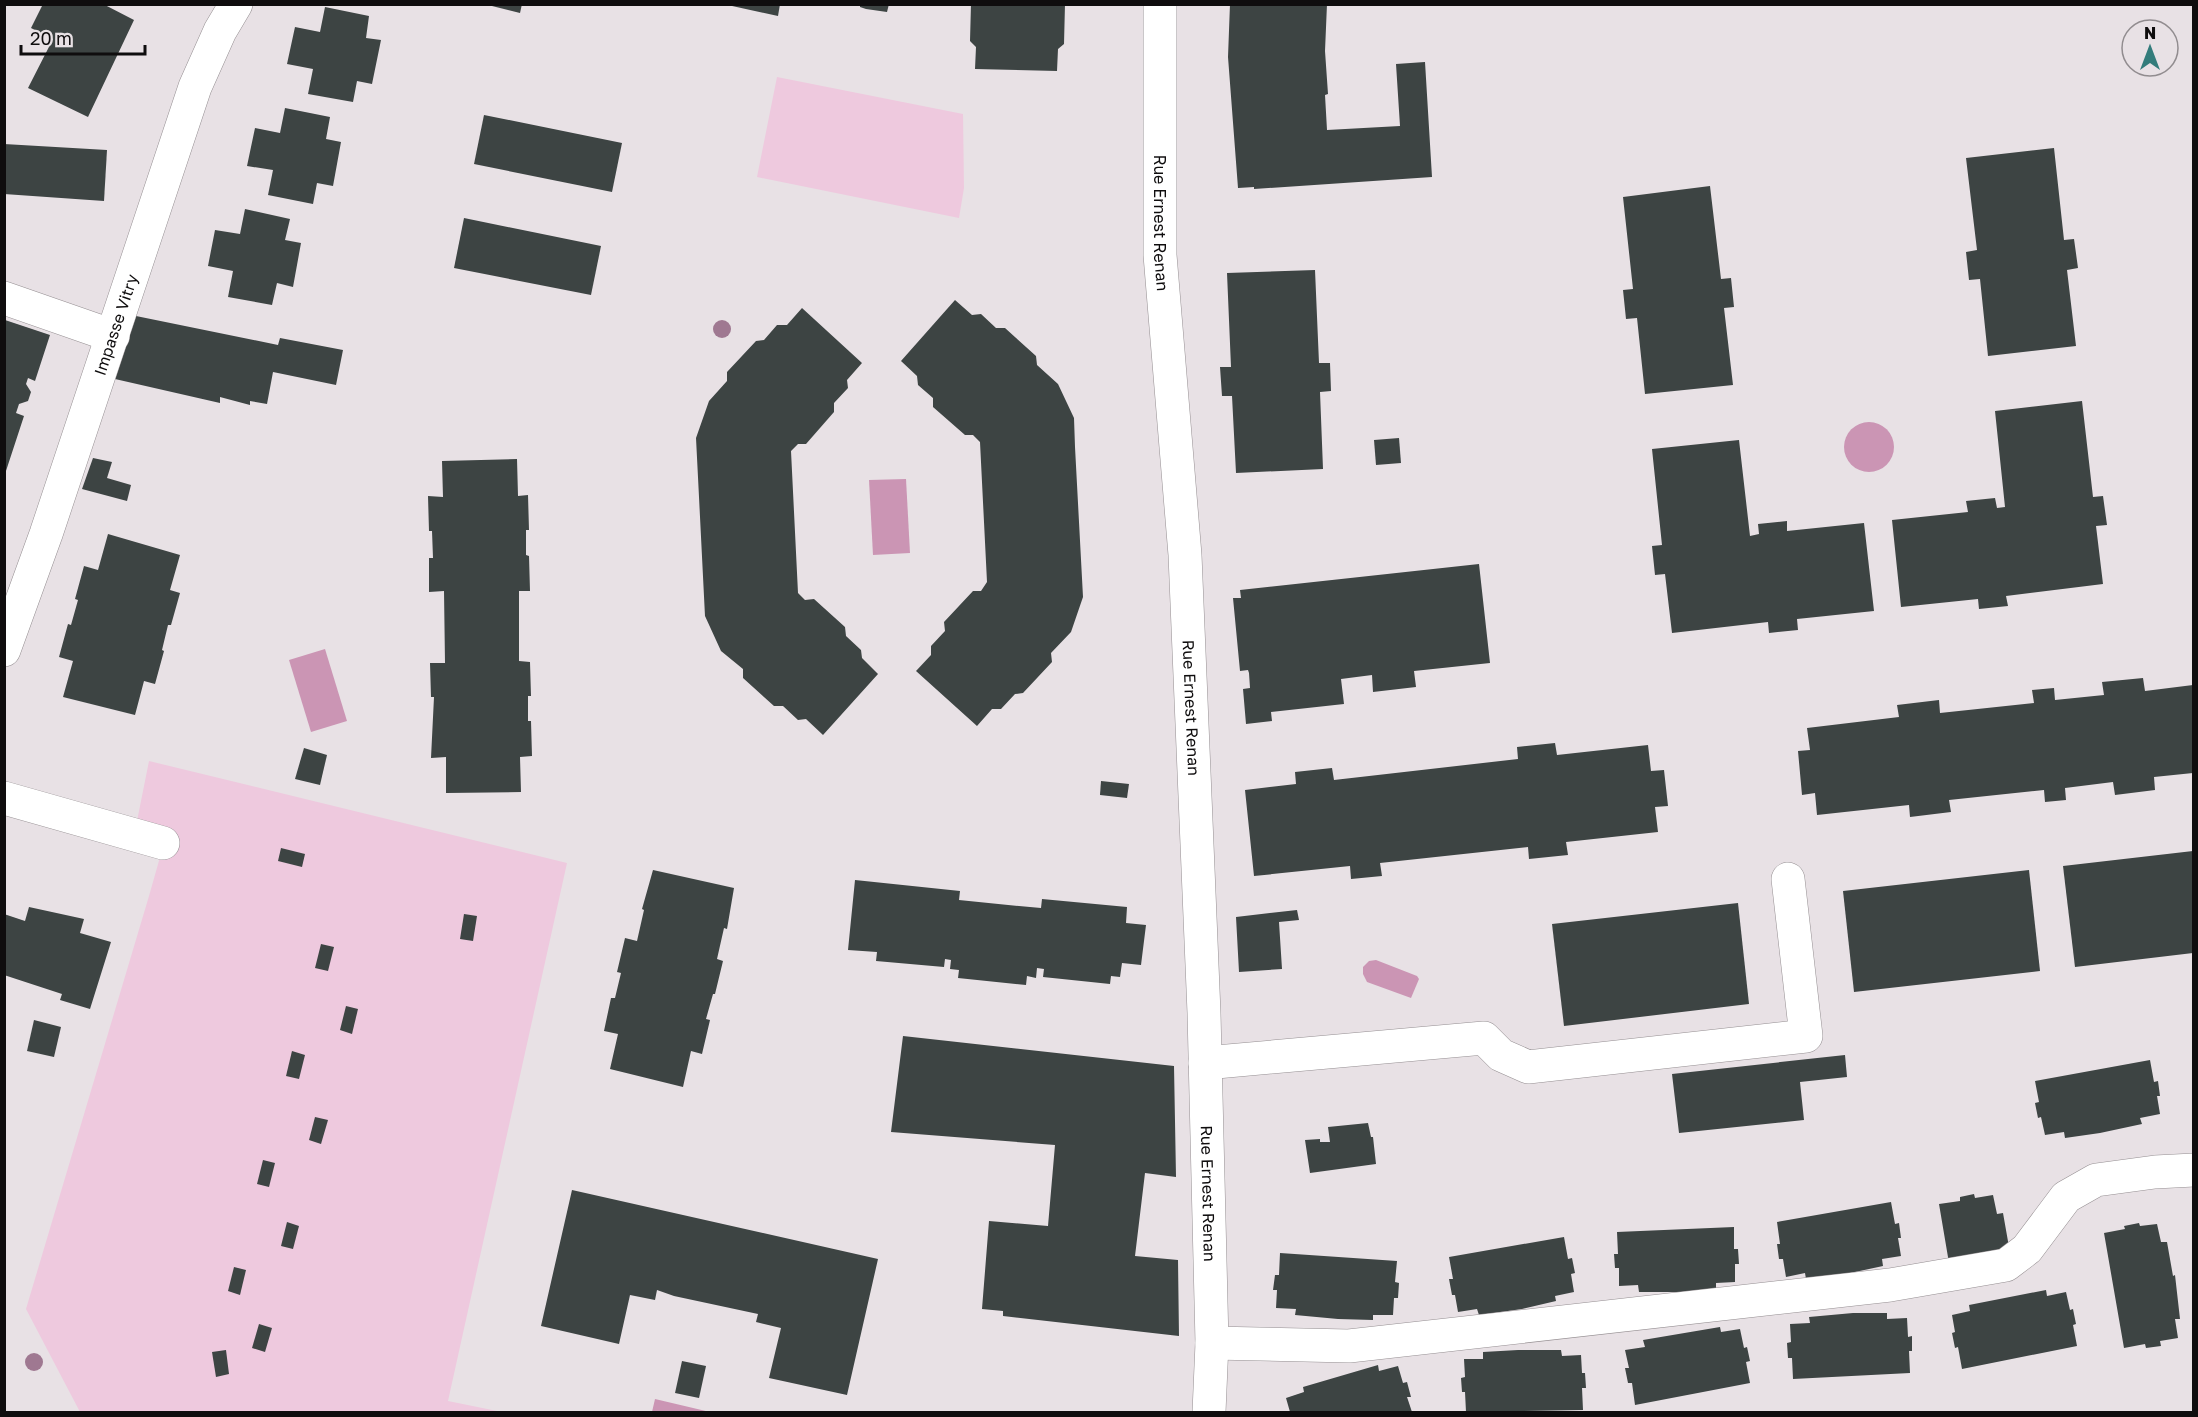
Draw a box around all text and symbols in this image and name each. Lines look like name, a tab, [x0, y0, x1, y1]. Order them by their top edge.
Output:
scale bar	[21, 18, 146, 56]
north arrow	[2120, 18, 2180, 78]
text: N	[2144, 23, 2156, 43]
text: 20 m	[30, 27, 72, 49]
street label: Rue Ernest Renan	[1150, 155, 1173, 292]
street label: Impasse Vitry	[90, 271, 142, 378]
street label: Rue Ernest Renan	[1179, 639, 1204, 776]
street label: Rue Ernest Renan	[1197, 1125, 1220, 1262]

